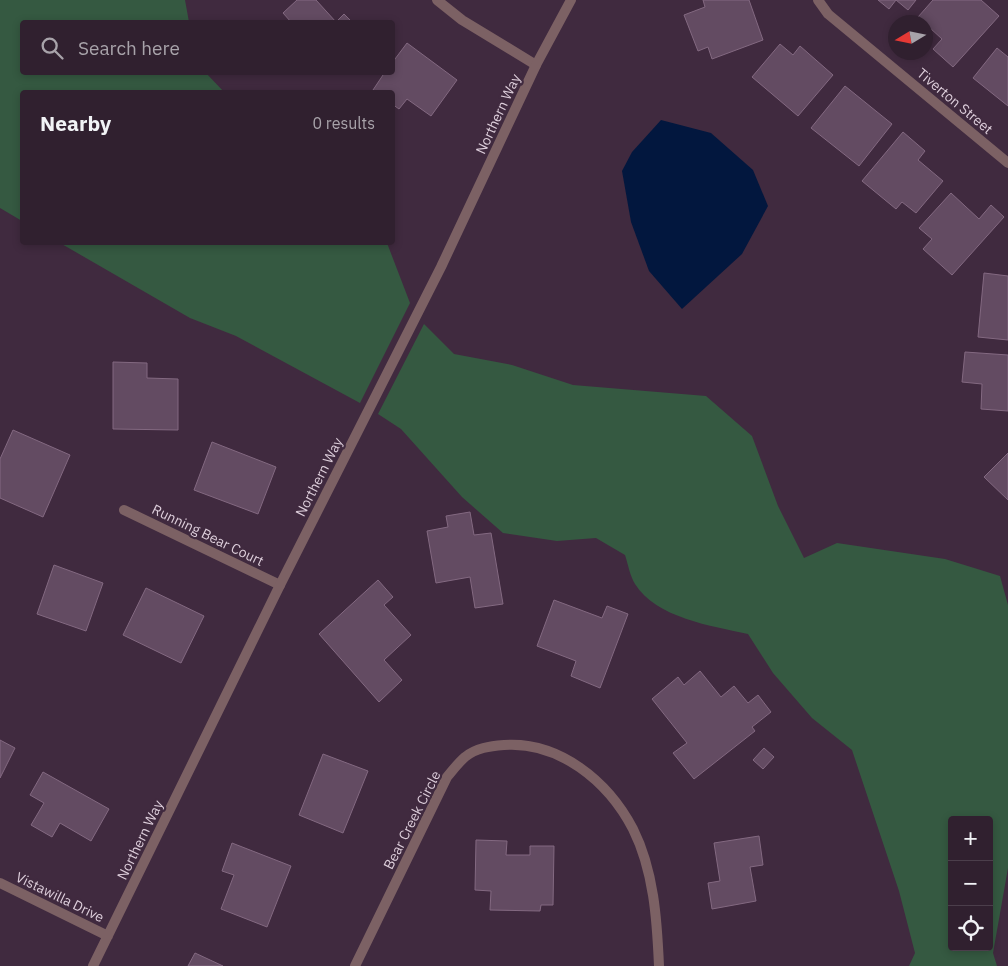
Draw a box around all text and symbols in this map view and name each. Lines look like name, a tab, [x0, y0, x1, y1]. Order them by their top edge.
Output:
north arrow	[888, 15, 933, 60]
search box	[20, 20, 395, 75]
icon: search	[38, 34, 66, 62]
text: Search here	[78, 36, 180, 60]
street label: Tiverton Street	[913, 64, 997, 138]
street label: Northern Way	[472, 71, 524, 157]
text: Nearby	[40, 109, 111, 137]
text: 0 results	[312, 113, 375, 133]
street label: Northern Way	[291, 434, 347, 520]
street label: Running Bear Court	[149, 500, 267, 570]
street label: Bear Creek Circle	[379, 767, 445, 872]
street label: Northern Way	[113, 797, 167, 883]
map controls	[948, 816, 993, 951]
button: +	[948, 816, 993, 861]
button: −	[948, 861, 993, 906]
street label: Vistawilla Drive	[13, 868, 107, 926]
button: locate	[948, 906, 993, 951]

